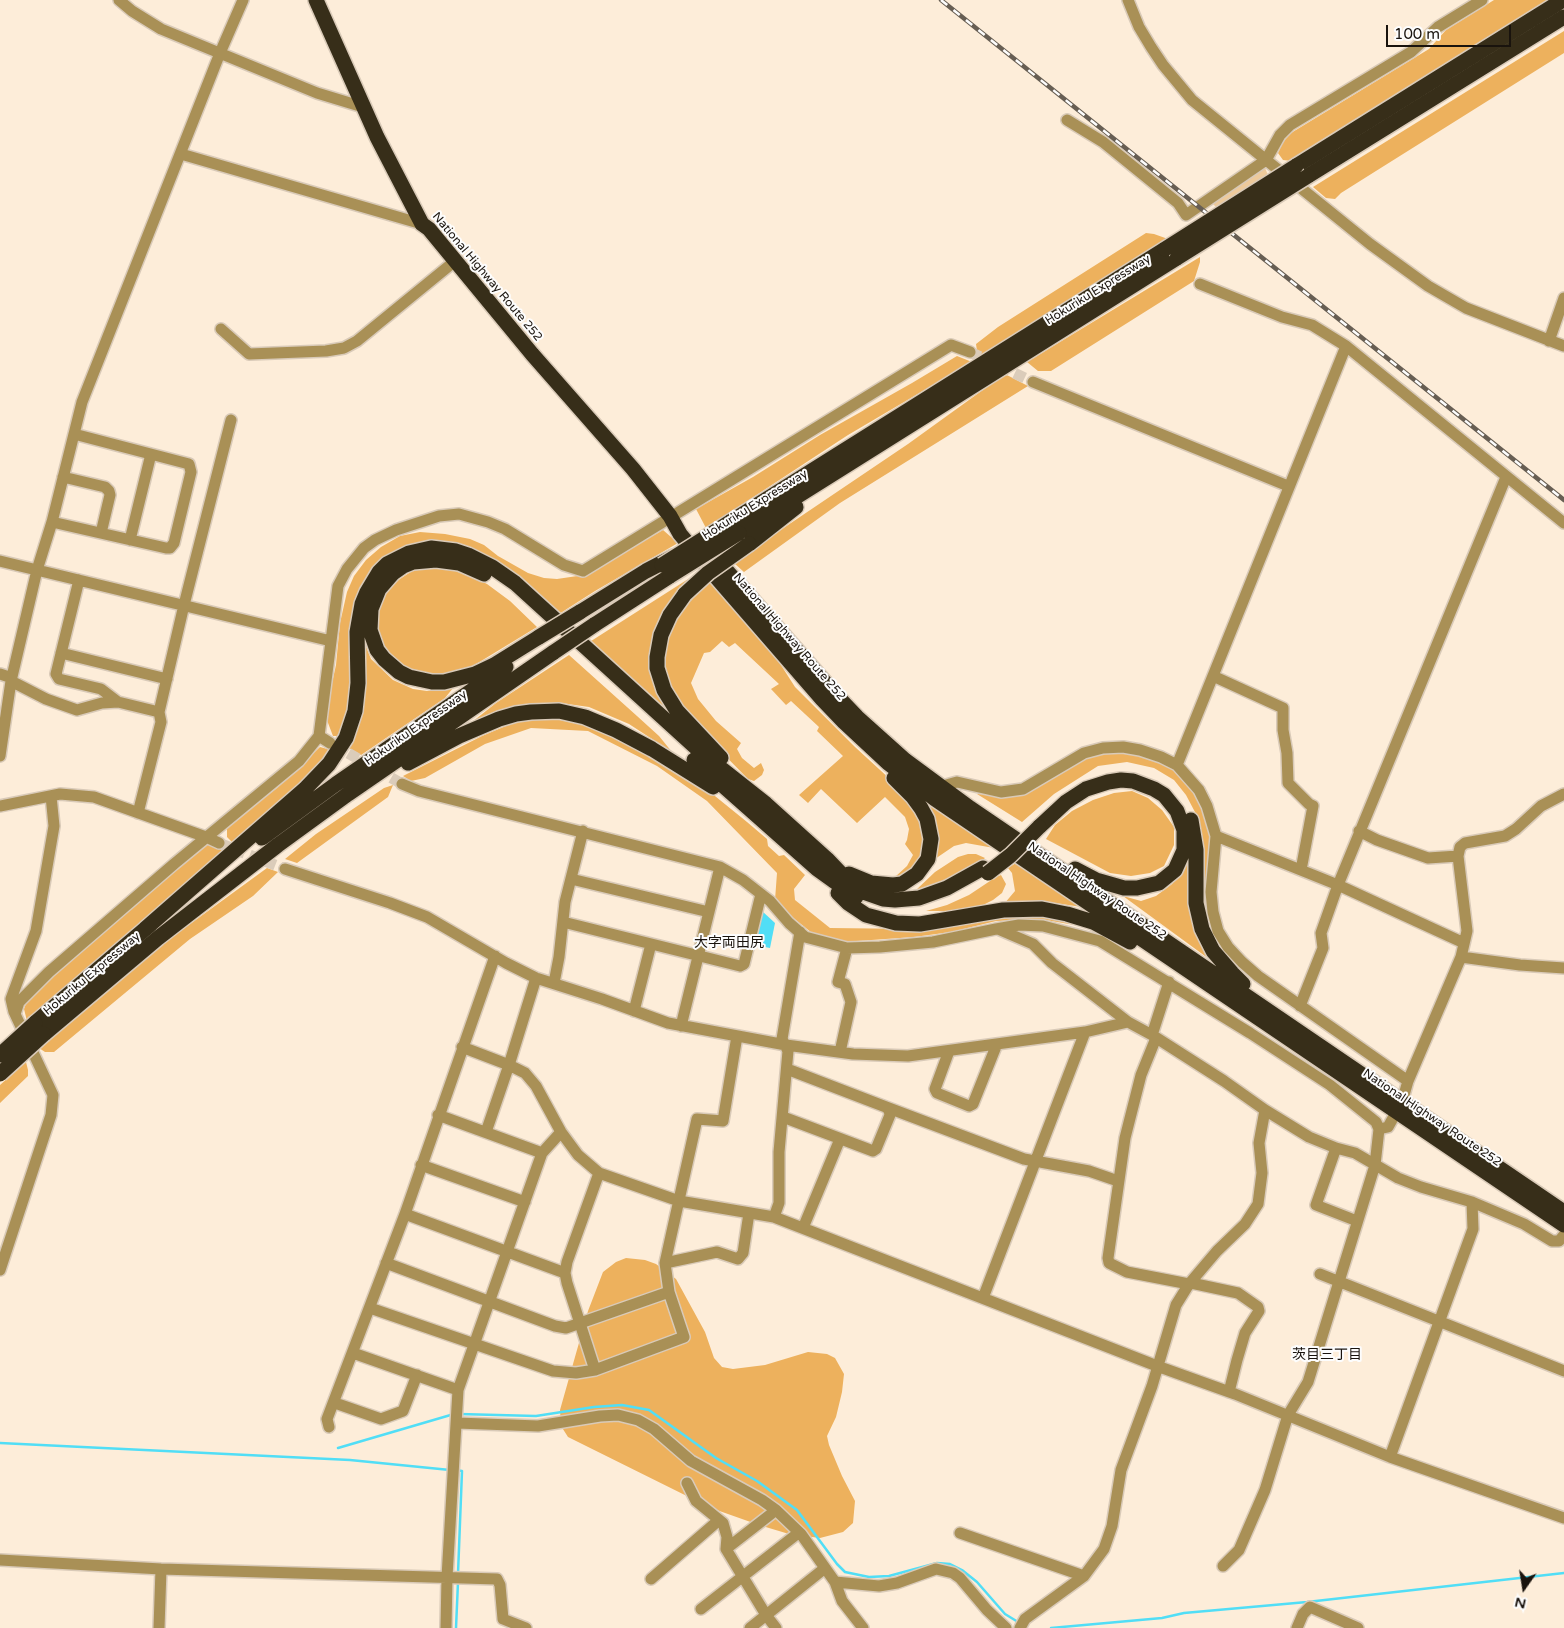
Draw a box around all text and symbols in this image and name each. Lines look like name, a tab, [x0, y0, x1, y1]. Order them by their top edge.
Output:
scale bar	[1389, 15, 1514, 47]
text: 100 m	[1394, 25, 1440, 43]
street label: National Highway Route 252	[429, 210, 545, 344]
street label: Hokuriku Expressway	[1043, 252, 1153, 328]
street label: Hokuriku Expressway	[700, 467, 810, 543]
street label: National Highway Route 252	[730, 570, 848, 704]
street label: Hokuriku Expressway	[362, 687, 470, 769]
street label: National Highway Route 252	[1025, 839, 1169, 943]
street label: Hokuriku Expressway	[41, 929, 143, 1019]
district label: 大字両田尻	[694, 935, 764, 951]
street label: National Highway Route 252	[1360, 1066, 1504, 1170]
district label: 茨目三丁目	[1292, 1347, 1362, 1363]
north arrow	[1499, 1563, 1549, 1613]
text: N	[1513, 1594, 1528, 1613]

